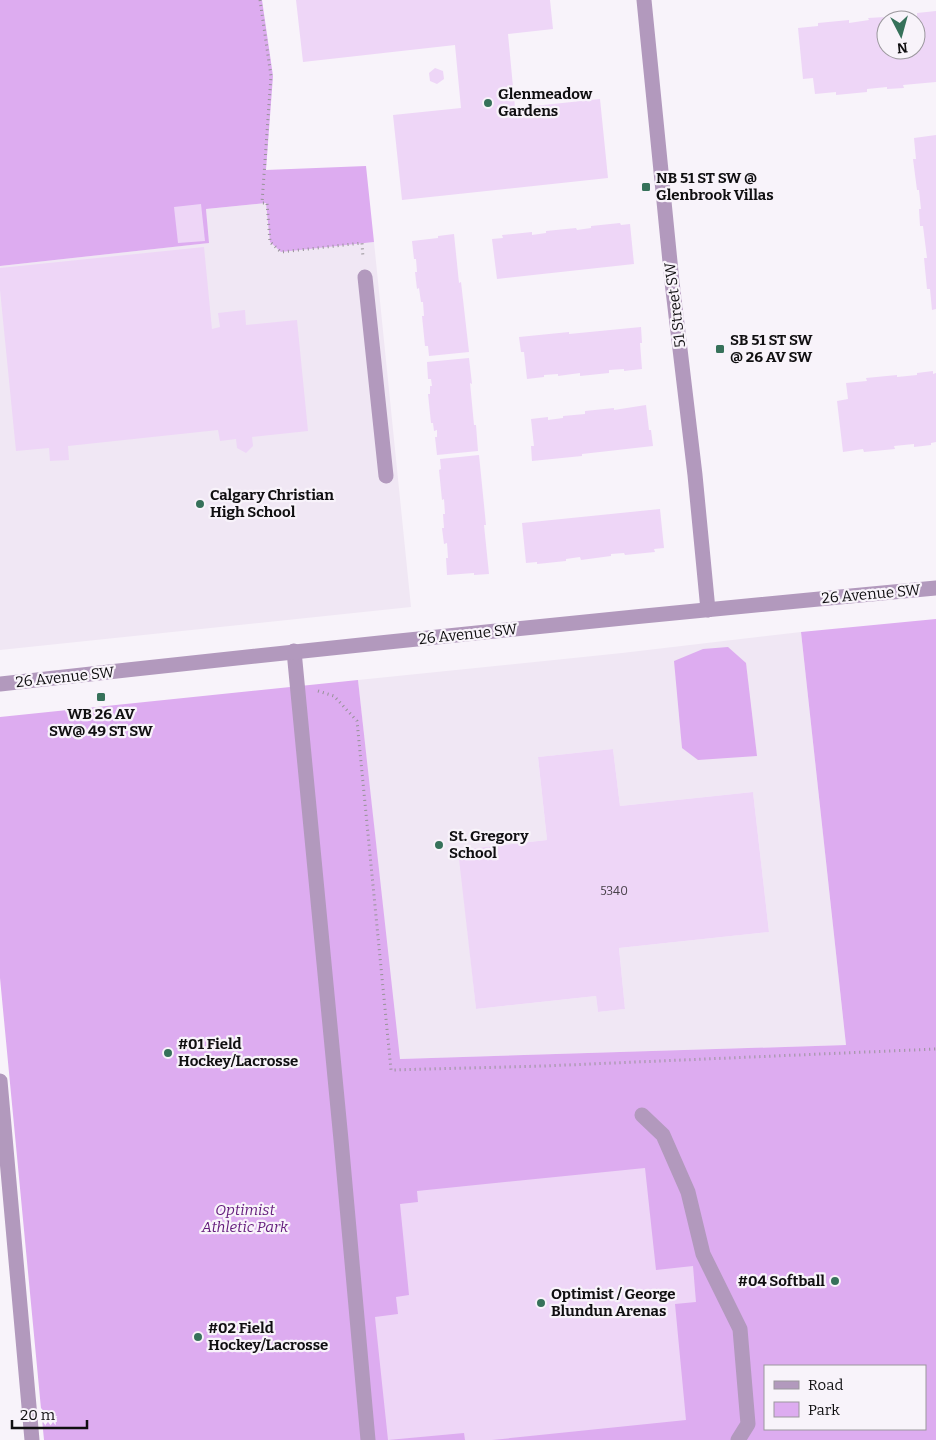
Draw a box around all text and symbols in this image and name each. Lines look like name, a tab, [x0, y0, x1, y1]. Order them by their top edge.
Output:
north arrow	[876, 10, 926, 60]
text: N	[896, 38, 909, 56]
place label: Glenmeadow Gardens	[498, 85, 593, 120]
marker: Glenmeadow Gardens	[482, 97, 494, 109]
place label: NB 51 ST SW @ Glenbrook Villas	[656, 169, 774, 204]
marker: NB 51 ST SW @ Glenbrook Villas	[640, 181, 652, 193]
street label: 51 Street SW	[661, 261, 689, 349]
place label: SB 51 ST SW @ 26 AV SW	[730, 331, 813, 366]
marker: SB 51 ST SW @ 26 AV SW	[714, 343, 726, 355]
place label: Calgary Christian High School	[210, 486, 334, 521]
marker: Calgary Christian High School	[194, 498, 206, 510]
street label: 26 Avenue SW	[821, 581, 922, 607]
street label: 26 Avenue SW	[418, 620, 519, 648]
street label: 26 Avenue SW	[15, 663, 116, 691]
marker: WB 26 AV SW@ 49 ST SW	[95, 691, 107, 703]
place label: WB 26 AV SW@ 49 ST SW	[49, 705, 154, 740]
place label: St. Gregory School	[449, 827, 529, 862]
marker: St. Gregory School	[433, 839, 445, 851]
house number: 5340	[600, 884, 628, 898]
place label: #01 Field Hockey/Lacrosse	[178, 1035, 298, 1070]
marker: #01 Field Hockey/Lacrosse	[162, 1047, 174, 1059]
park label: Optimist Athletic Park	[201, 1201, 289, 1236]
place label: #04 Softball	[738, 1272, 825, 1290]
marker: #04 Softball	[829, 1275, 841, 1287]
place label: Optimist / George Blundun Arenas	[551, 1285, 676, 1320]
marker: Optimist / George Blundun Arenas	[535, 1297, 547, 1309]
place label: #02 Field Hockey/Lacrosse	[208, 1319, 328, 1354]
marker: #02 Field Hockey/Lacrosse	[192, 1331, 204, 1343]
legend	[764, 1365, 926, 1430]
text: Road	[808, 1376, 843, 1394]
scale bar	[12, 1398, 88, 1430]
text: Park	[808, 1401, 840, 1419]
text: 20 m	[20, 1406, 56, 1424]

